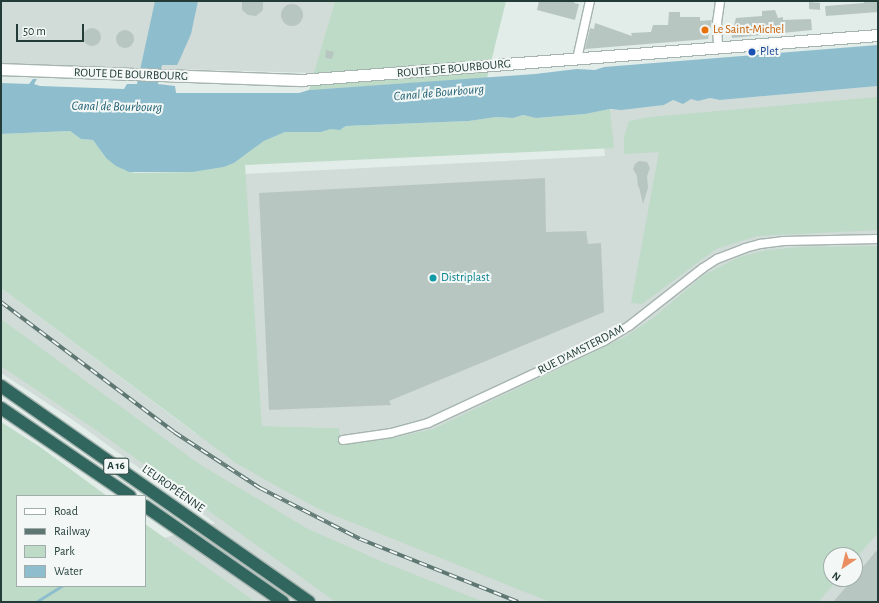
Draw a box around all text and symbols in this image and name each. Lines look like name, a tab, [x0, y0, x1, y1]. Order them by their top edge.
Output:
scale bar	[18, 16, 86, 42]
place label: Le Saint-Michel	[713, 23, 784, 37]
text: 50 m	[23, 25, 46, 37]
marker: Le Saint-Michel	[700, 25, 710, 35]
place label: Plet	[760, 45, 779, 59]
marker: Plet	[747, 47, 757, 57]
street label: ROUTE DE BOURBOURG	[396, 57, 512, 81]
street label: ROUTE DE BOURBOURG	[74, 66, 188, 84]
water label: Canal de Bourbourg	[393, 82, 485, 106]
water label: Canal de Bourbourg	[71, 99, 163, 117]
place label: Distriplast	[441, 271, 490, 285]
marker: Distriplast	[428, 273, 438, 283]
street label: RUE D'AMSTERDAM	[536, 322, 626, 378]
road number: A 16	[103, 457, 129, 475]
street label: L'EUROPÉENNE	[139, 462, 207, 516]
legend	[16, 495, 146, 587]
text: Road	[54, 505, 78, 517]
text: Railway	[54, 525, 90, 537]
text: Park	[54, 545, 75, 557]
north arrow	[823, 547, 863, 587]
text: Water	[54, 565, 83, 577]
text: N	[830, 570, 843, 583]

